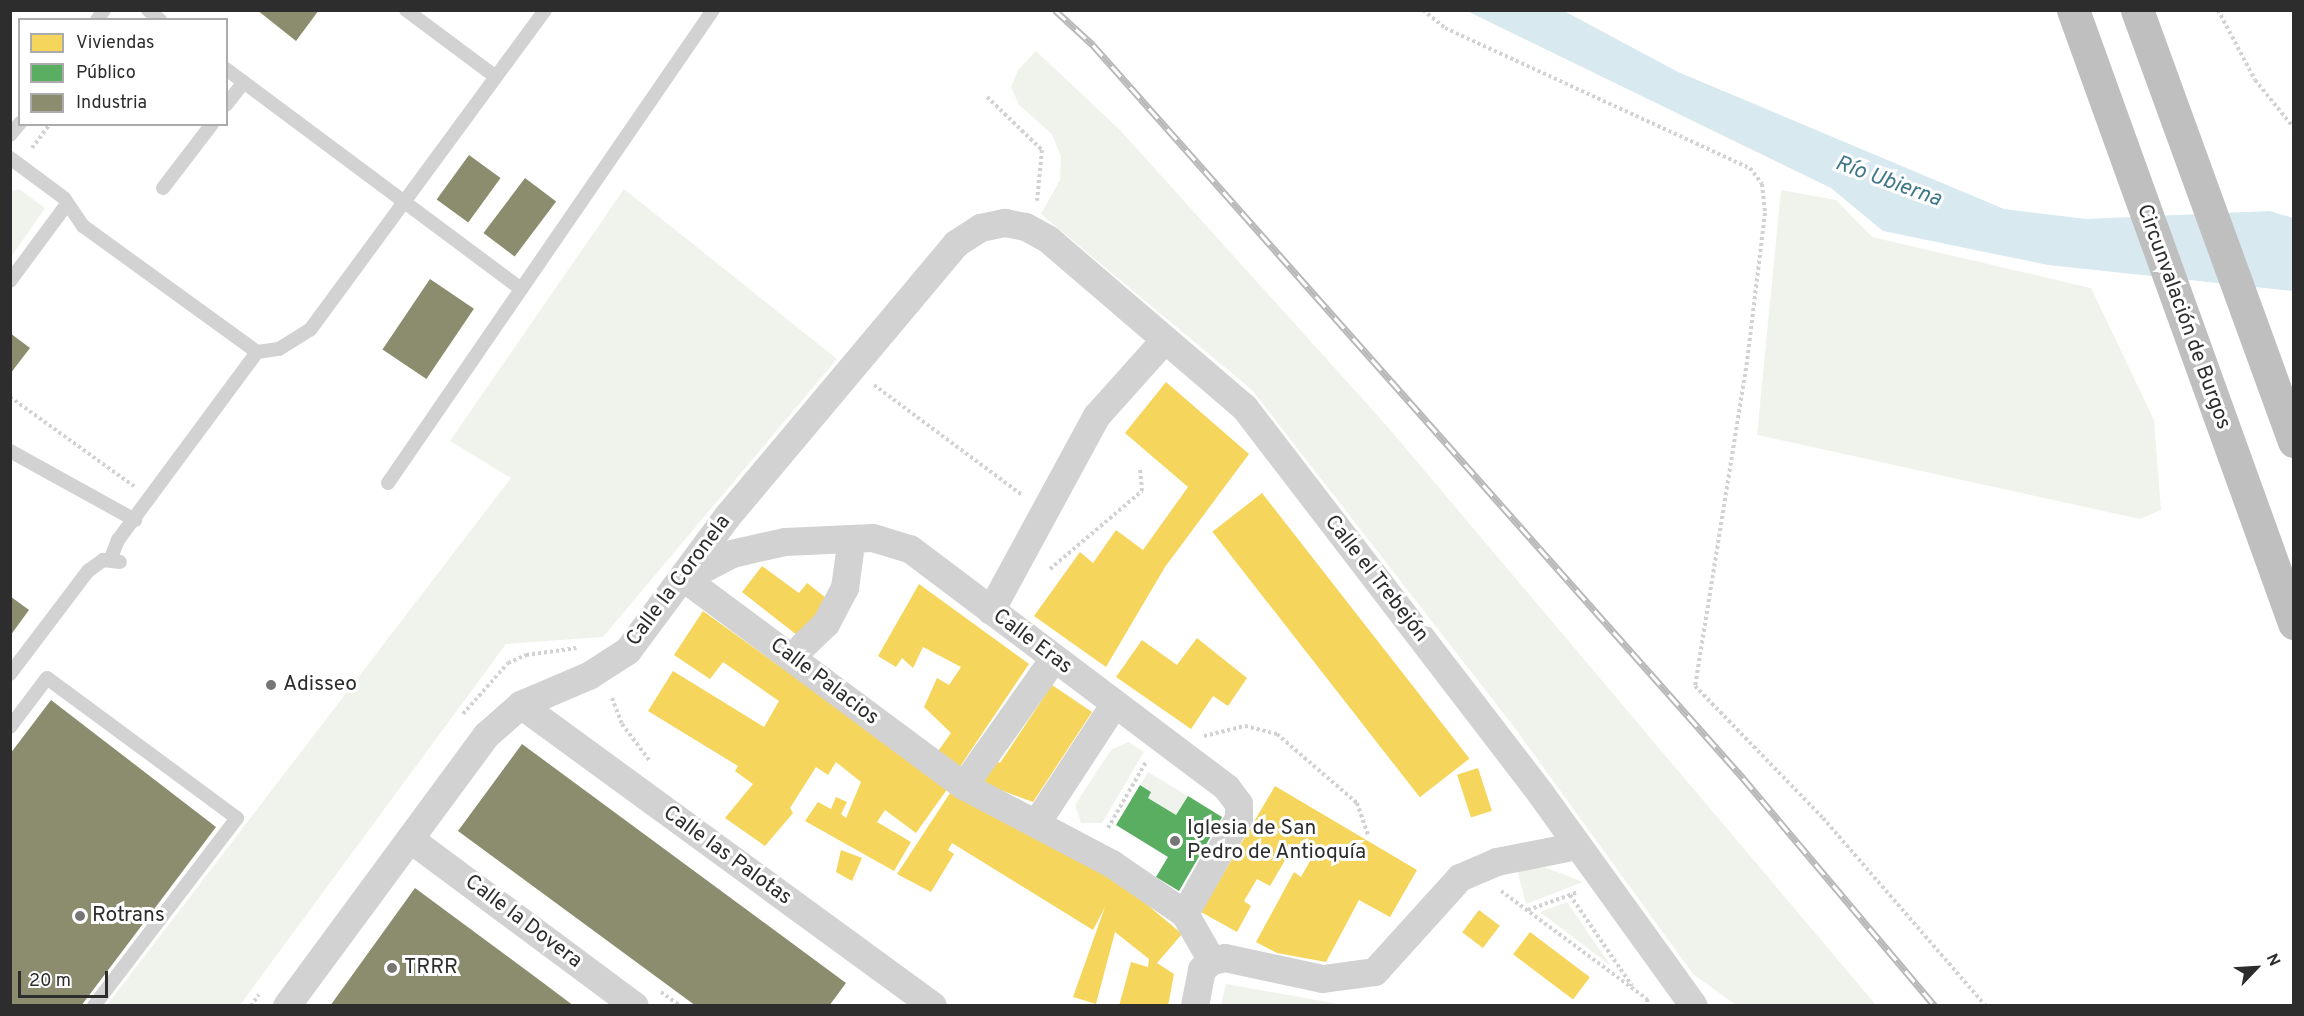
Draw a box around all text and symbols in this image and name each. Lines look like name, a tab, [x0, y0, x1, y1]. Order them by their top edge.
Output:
legend	[18, 18, 228, 126]
text: Viviendas	[76, 32, 154, 55]
text: Público	[76, 62, 136, 85]
text: Industria	[76, 92, 147, 115]
water label: Río Ubierna	[1831, 151, 1945, 213]
street label: Circunvalación de Burgos	[2131, 201, 2235, 433]
street label: Calle la Coronela	[621, 510, 737, 652]
street label: Calle el Trebejón	[1318, 510, 1434, 648]
street label: Calle Eras	[987, 604, 1077, 680]
street label: Calle Palacios	[765, 633, 883, 731]
place label: Adisseo	[283, 672, 357, 698]
marker: Adisseo	[264, 678, 278, 692]
street label: Calle las Palotas	[658, 801, 796, 911]
place label: Iglesia de San Pedro de Antioquía	[1187, 816, 1367, 866]
marker: Iglesia de San Pedro de Antioquía	[1168, 834, 1182, 848]
street label: Calle la Dovera	[460, 870, 586, 974]
place label: Rotrans	[92, 903, 165, 929]
marker: Rotrans	[73, 909, 87, 923]
north arrow	[2226, 938, 2286, 998]
text: N	[2261, 951, 2284, 970]
place label: TRRR	[404, 955, 458, 981]
scale bar	[21, 959, 111, 997]
marker: TRRR	[385, 961, 399, 975]
text: 20 m	[29, 970, 71, 993]

